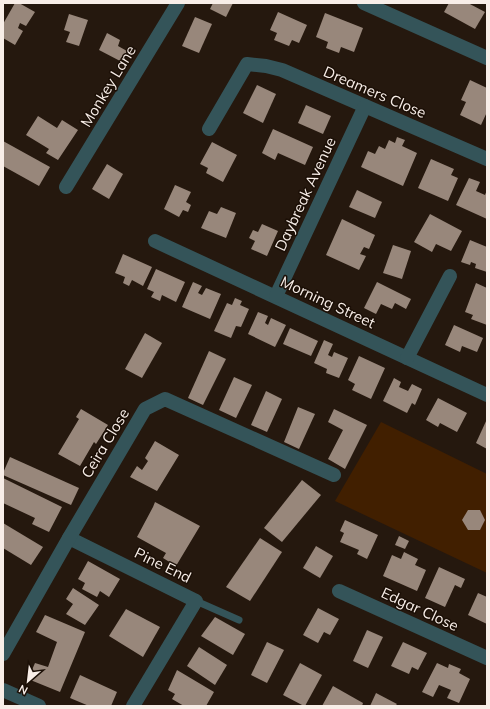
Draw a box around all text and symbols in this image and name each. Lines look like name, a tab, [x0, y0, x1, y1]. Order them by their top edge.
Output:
street label: Monkey Lane	[76, 42, 140, 130]
street label: Dreamers Close	[321, 62, 429, 122]
street label: Daybreak Avenue	[270, 134, 340, 254]
street label: Morning Street	[278, 272, 378, 332]
street label: Ceira Close	[77, 405, 133, 481]
street label: Pine End	[132, 543, 194, 587]
street label: Edgar Close	[378, 583, 462, 635]
north arrow	[8, 661, 48, 701]
text: N	[16, 682, 30, 698]

